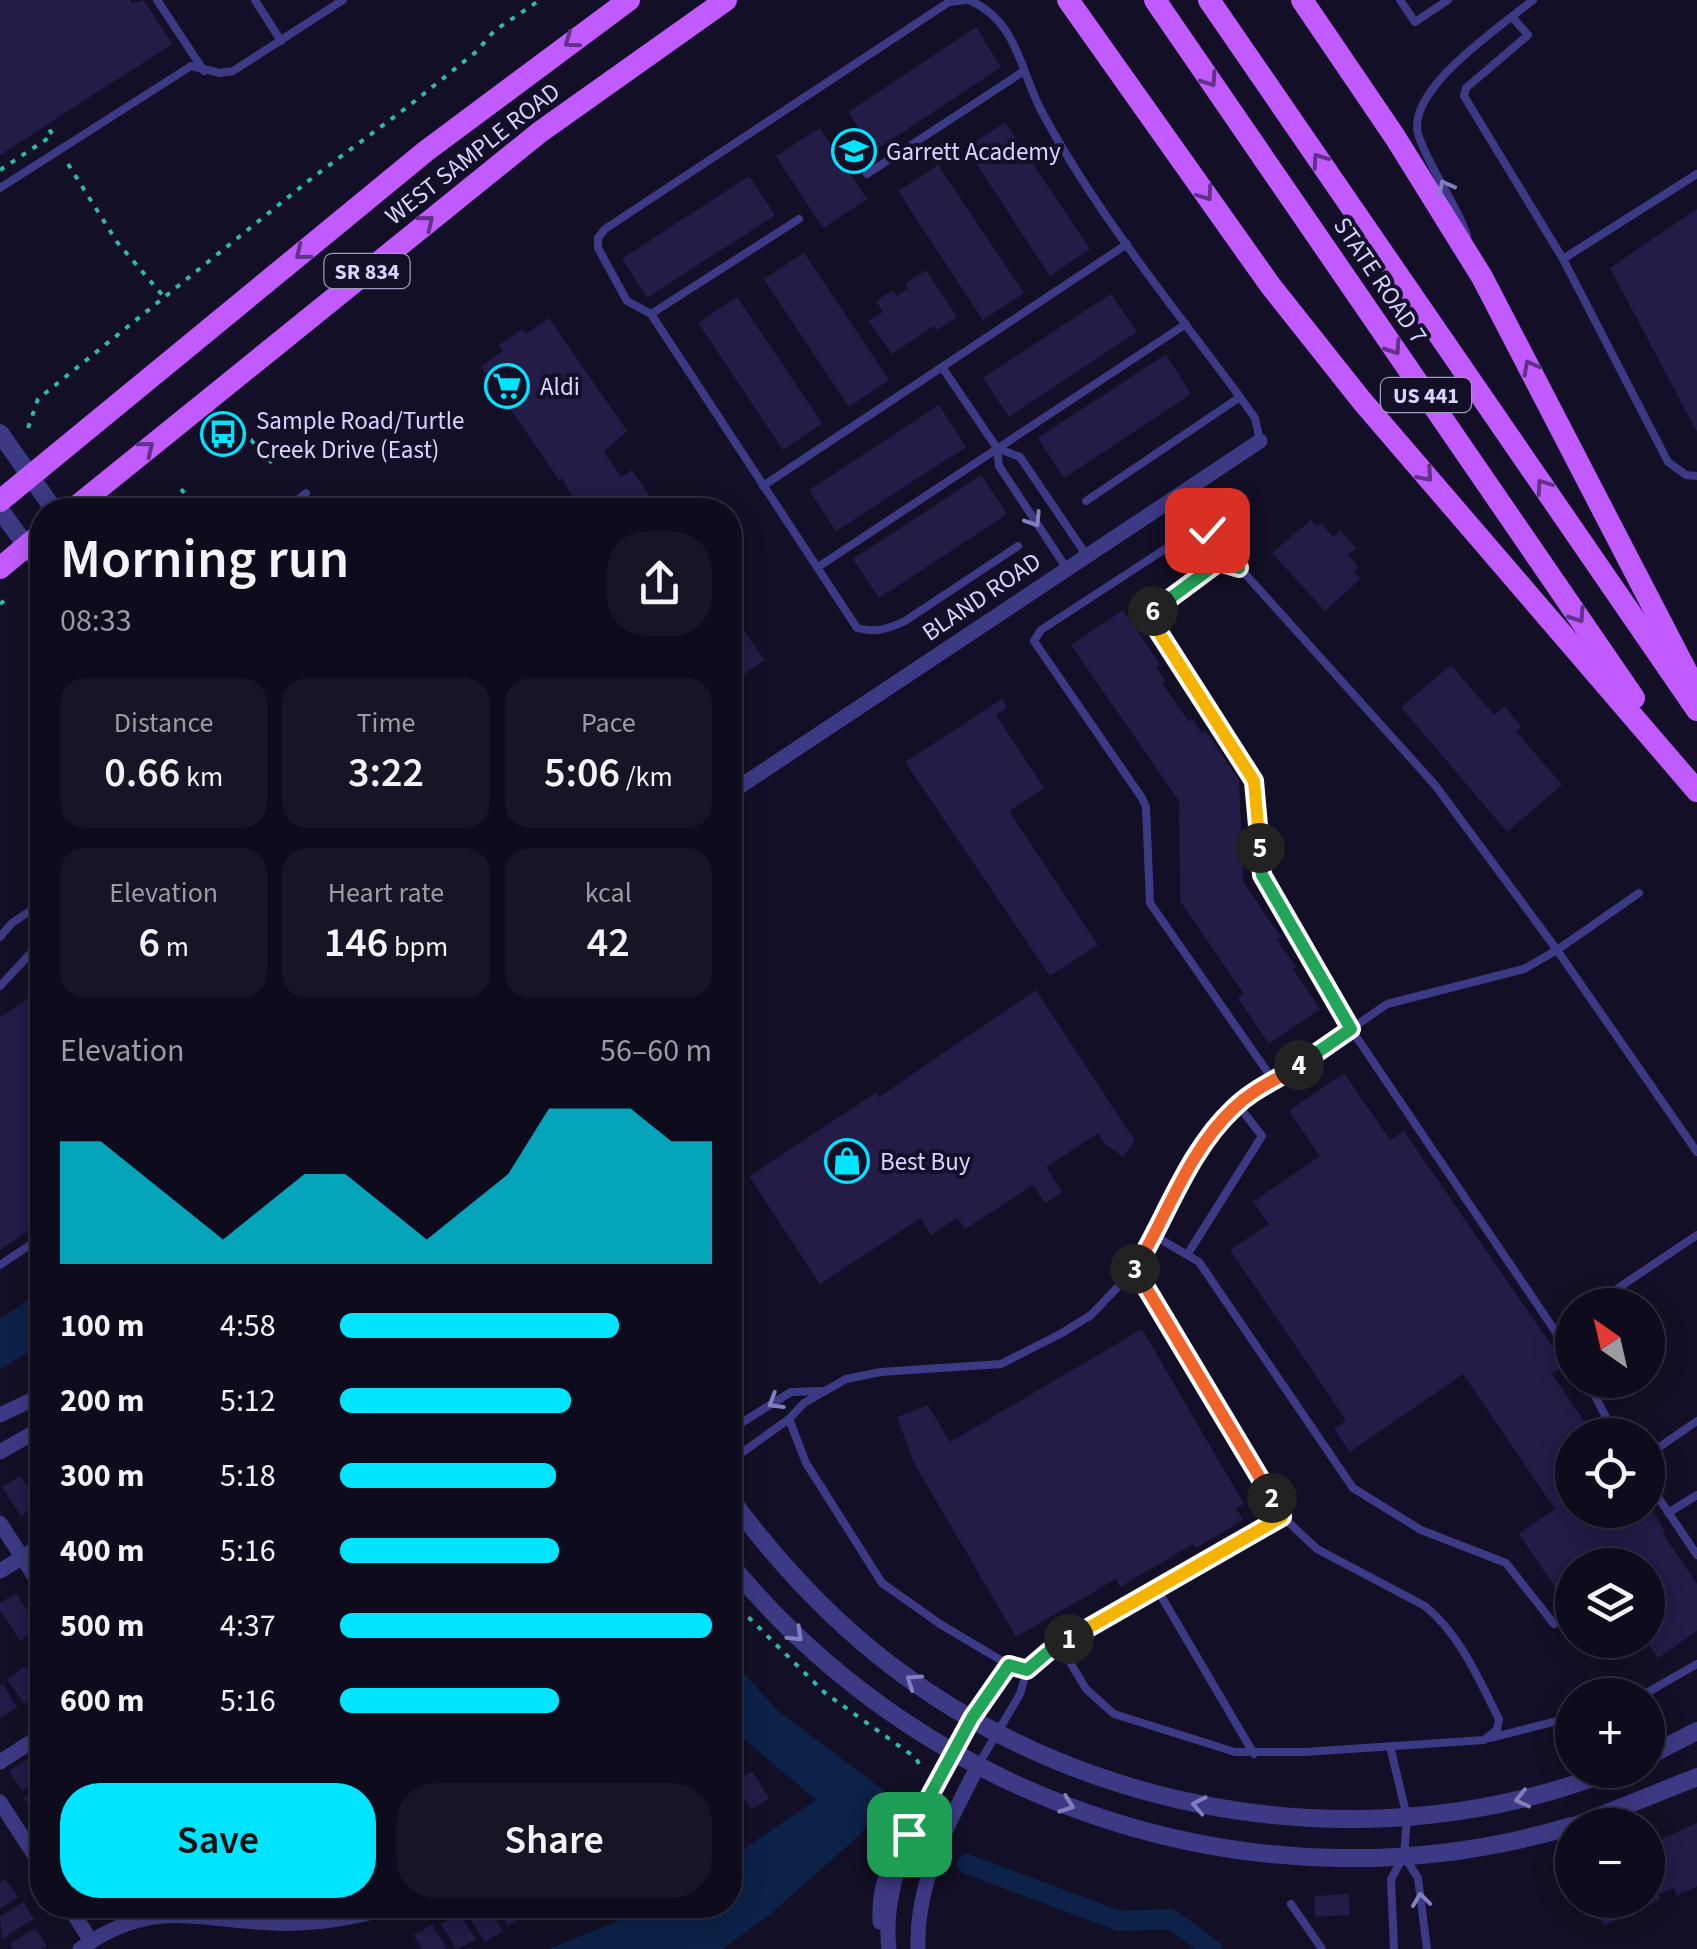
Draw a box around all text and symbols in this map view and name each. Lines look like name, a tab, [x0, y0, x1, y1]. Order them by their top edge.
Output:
one-way arrow	[564, 29, 582, 47]
one-way arrow	[1198, 69, 1216, 88]
street label: WEST SAMPLE ROAD	[378, 74, 568, 234]
school or university icon: Garrett Academy	[831, 128, 877, 174]
place label: Garrett Academy	[886, 134, 1061, 170]
one-way arrow	[1313, 153, 1331, 172]
one-way arrow	[1438, 179, 1457, 198]
one-way arrow	[1194, 183, 1211, 201]
street label: STATE ROAD 7	[1324, 210, 1436, 351]
one-way arrow	[416, 216, 434, 234]
one-way arrow	[295, 242, 313, 260]
road number: SR 834	[324, 254, 410, 288]
one-way arrow	[1382, 337, 1400, 356]
one-way arrow	[1523, 359, 1542, 377]
supermarket icon: Aldi	[484, 363, 530, 409]
place label: Aldi	[540, 369, 580, 405]
road number: US 441	[1381, 378, 1471, 412]
place label: Sample Road/Turtle Creek Drive (East)	[256, 403, 464, 468]
bus stop icon: Sample Road/Turtle Creek Drive (East)	[200, 411, 246, 457]
one-way arrow	[136, 442, 154, 460]
one-way arrow	[1414, 463, 1432, 482]
one-way arrow	[1537, 478, 1555, 497]
pin	[1165, 488, 1250, 573]
icon: check	[1180, 503, 1235, 558]
one-way arrow	[1022, 509, 1041, 527]
text: Morning run	[60, 521, 349, 599]
button: share	[607, 531, 712, 636]
street label: BLAND ROAD	[915, 544, 1048, 650]
pin: 6	[1128, 586, 1178, 636]
text: 6	[1146, 591, 1160, 631]
text: 08:33	[60, 598, 132, 644]
one-way arrow	[1566, 605, 1584, 624]
text: Distance	[114, 703, 213, 743]
text: Time	[356, 703, 415, 743]
text: Pace	[581, 703, 636, 743]
text: 0.66	[104, 743, 180, 803]
text: 3:22	[348, 743, 424, 803]
text: 5:06	[544, 743, 620, 803]
text: km	[180, 757, 223, 797]
text: /km	[620, 757, 673, 797]
pin: 5	[1235, 823, 1285, 873]
text: 5	[1253, 828, 1267, 868]
text: Elevation	[109, 873, 218, 913]
text: Heart rate	[328, 873, 444, 913]
text: kcal	[585, 873, 632, 913]
text: 6	[138, 913, 160, 973]
text: 146	[324, 913, 388, 973]
text: 42	[587, 913, 630, 973]
text: m	[160, 927, 189, 967]
text: bpm	[388, 927, 448, 967]
text: Elevation	[60, 1028, 185, 1074]
text: 56–60 m	[600, 1028, 712, 1074]
pin: 4	[1274, 1040, 1324, 1090]
text: 4	[1292, 1045, 1306, 1085]
shop icon: Best Buy	[824, 1138, 870, 1184]
place label: Best Buy	[880, 1144, 971, 1180]
pin: 3	[1110, 1244, 1160, 1294]
text: 3	[1128, 1249, 1142, 1289]
north arrow	[1555, 1288, 1665, 1398]
map controls	[1555, 1288, 1665, 1918]
text: 100 m	[60, 1303, 145, 1349]
text: 4:58	[220, 1303, 276, 1349]
text: 200 m	[60, 1378, 145, 1424]
text: 5:12	[220, 1378, 276, 1424]
one-way arrow	[768, 1389, 786, 1408]
button: locate	[1555, 1418, 1665, 1528]
text: 300 m	[60, 1453, 145, 1499]
text: 5:18	[220, 1453, 276, 1499]
pin: 2	[1247, 1473, 1297, 1523]
text: 2	[1265, 1478, 1279, 1518]
text: 400 m	[60, 1528, 145, 1574]
text: 5:16	[220, 1528, 276, 1574]
button: layers	[1555, 1548, 1665, 1658]
text: 500 m	[60, 1603, 145, 1649]
text: 4:37	[220, 1603, 276, 1649]
pin: 1	[1044, 1614, 1094, 1664]
text: 1	[1062, 1619, 1076, 1659]
one-way arrow	[785, 1623, 803, 1641]
one-way arrow	[905, 1675, 924, 1693]
text: 600 m	[60, 1678, 145, 1724]
text: 5:16	[220, 1678, 276, 1724]
button: +	[1555, 1678, 1665, 1788]
button: Save	[60, 1783, 376, 1898]
button: Share	[396, 1783, 712, 1898]
one-way arrow	[1514, 1787, 1531, 1808]
pin	[867, 1792, 952, 1877]
one-way arrow	[1057, 1793, 1074, 1814]
one-way arrow	[1191, 1795, 1208, 1816]
icon: arrive	[882, 1807, 937, 1862]
button: −	[1555, 1808, 1665, 1918]
one-way arrow	[1411, 1892, 1432, 1908]

